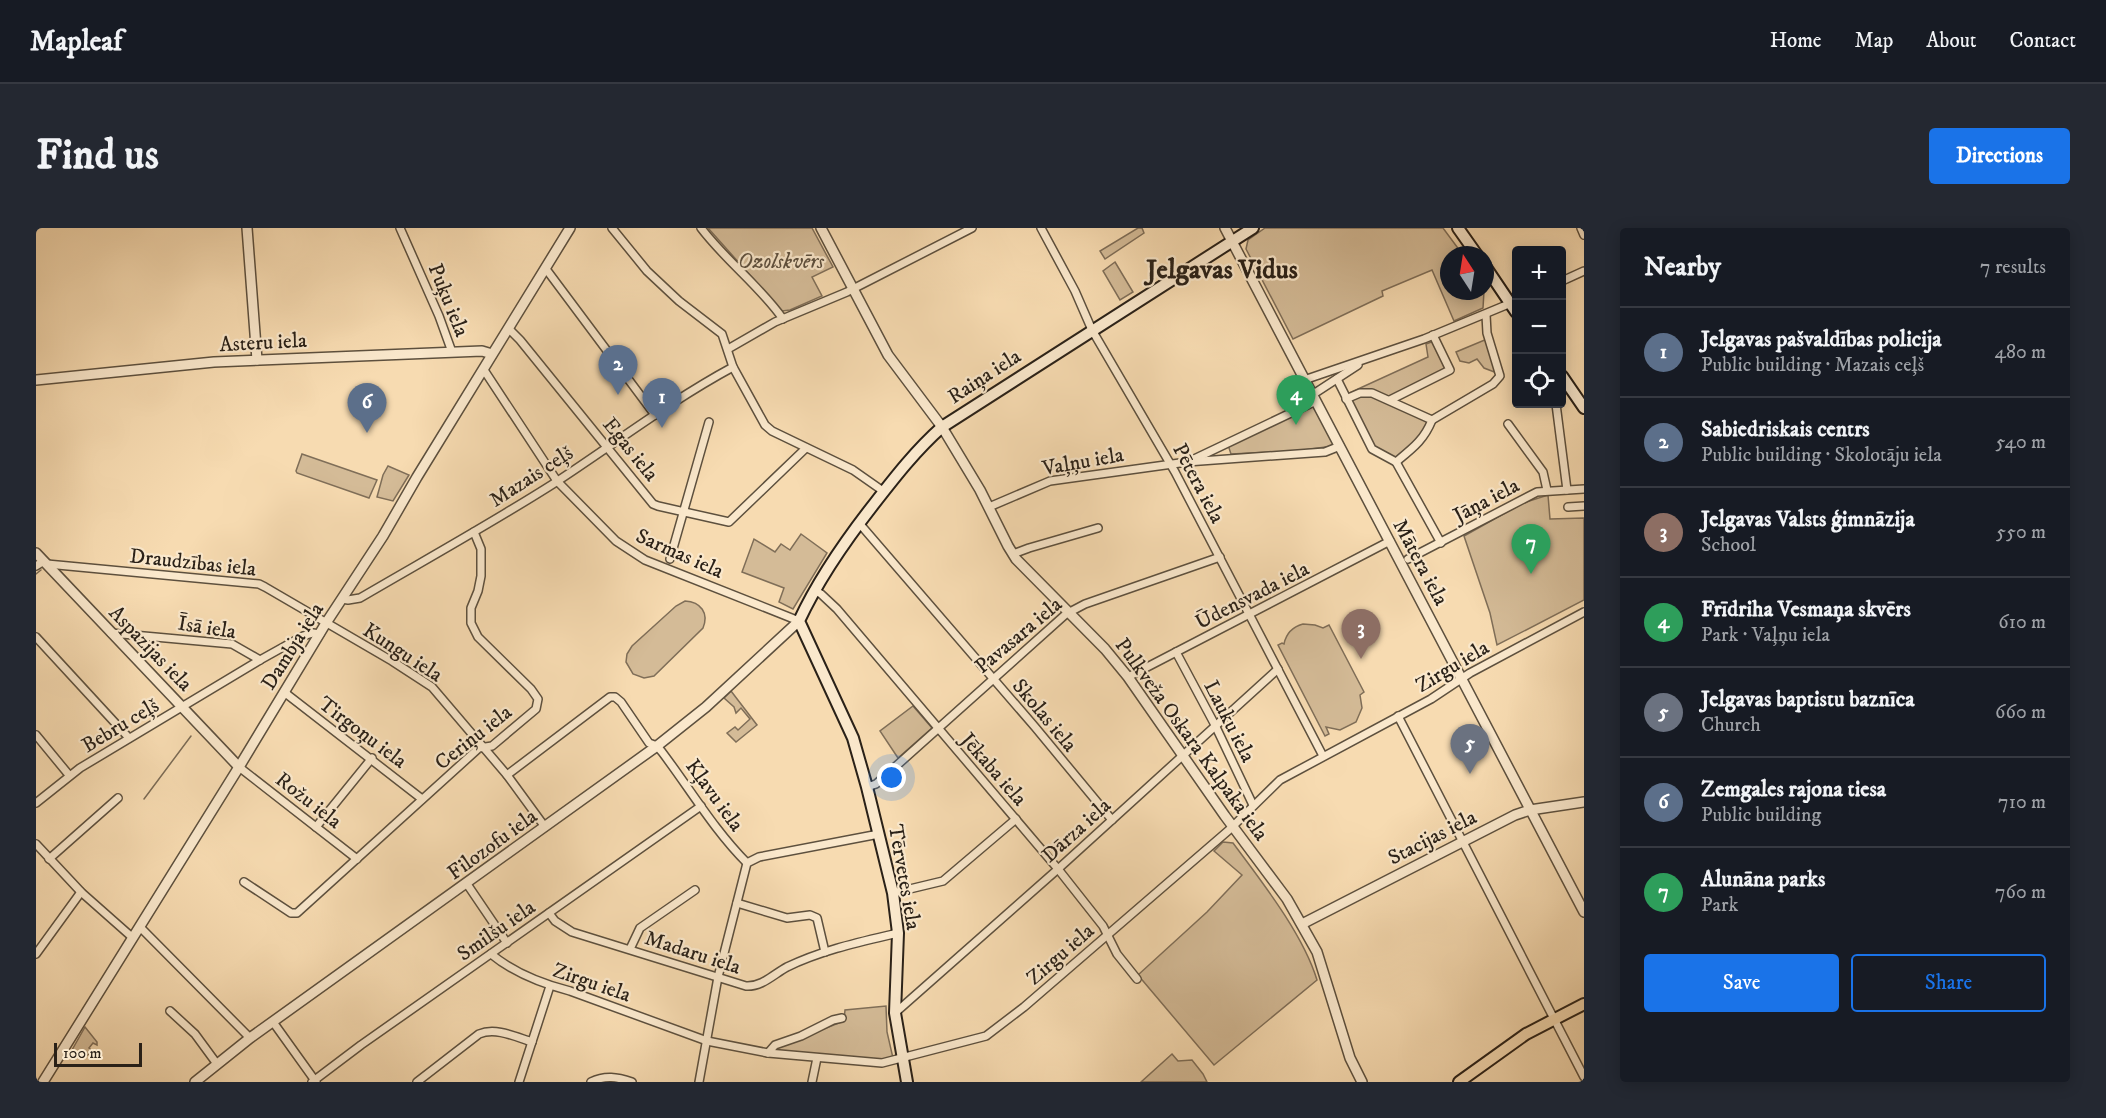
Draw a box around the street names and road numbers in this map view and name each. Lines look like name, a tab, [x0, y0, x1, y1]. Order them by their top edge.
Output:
street label: Puķu iela	[422, 260, 475, 341]
street label: Asteru iela	[219, 328, 308, 358]
street label: Raiņa iela	[943, 344, 1026, 410]
street label: Egas iela	[597, 412, 664, 487]
street label: Pētera iela	[1166, 439, 1230, 528]
street label: Mazais ceļš	[485, 440, 578, 513]
street label: Vaļņu iela	[1040, 442, 1126, 482]
street label: Jāņa iela	[1447, 473, 1524, 530]
street label: Mātera iela	[1387, 515, 1454, 610]
street label: Sarmas iela	[632, 523, 728, 585]
street label: Draudzības iela	[128, 543, 258, 583]
street label: Ūdensvada iela	[1191, 555, 1314, 636]
street label: Pavasara iela	[970, 592, 1068, 680]
street label: Dambja iela	[256, 598, 330, 695]
street label: Aspazijas iela	[103, 600, 198, 697]
street label: Īsā iela	[176, 610, 238, 645]
street label: Kungu iela	[358, 617, 447, 688]
street label: Pulkveža Oskara Kalpaka iela	[1109, 633, 1274, 846]
street label: Zirgu iela	[1411, 635, 1494, 699]
street label: Skolas iela	[1006, 674, 1082, 758]
street label: Lauku iela	[1197, 676, 1261, 767]
street label: Tirgoņu iela	[313, 691, 412, 775]
street label: Bebru ceļš	[77, 693, 164, 759]
street label: Ceriņu iela	[430, 700, 517, 776]
street label: Jēkaba iela	[953, 726, 1032, 812]
street label: Kļavu iela	[679, 754, 749, 837]
street label: Rožu iela	[270, 767, 347, 835]
street label: Dārza iela	[1037, 793, 1117, 869]
street label: Filozofu iela	[443, 803, 543, 886]
street label: Stacijas iela	[1384, 804, 1481, 871]
street label: Tērvetes iela	[882, 822, 926, 932]
street label: Smilšu iela	[452, 894, 541, 967]
street label: Zirgu iela	[1022, 918, 1100, 991]
street label: Madaru iela	[641, 925, 744, 981]
street label: Zirgu iela	[549, 957, 634, 1008]

